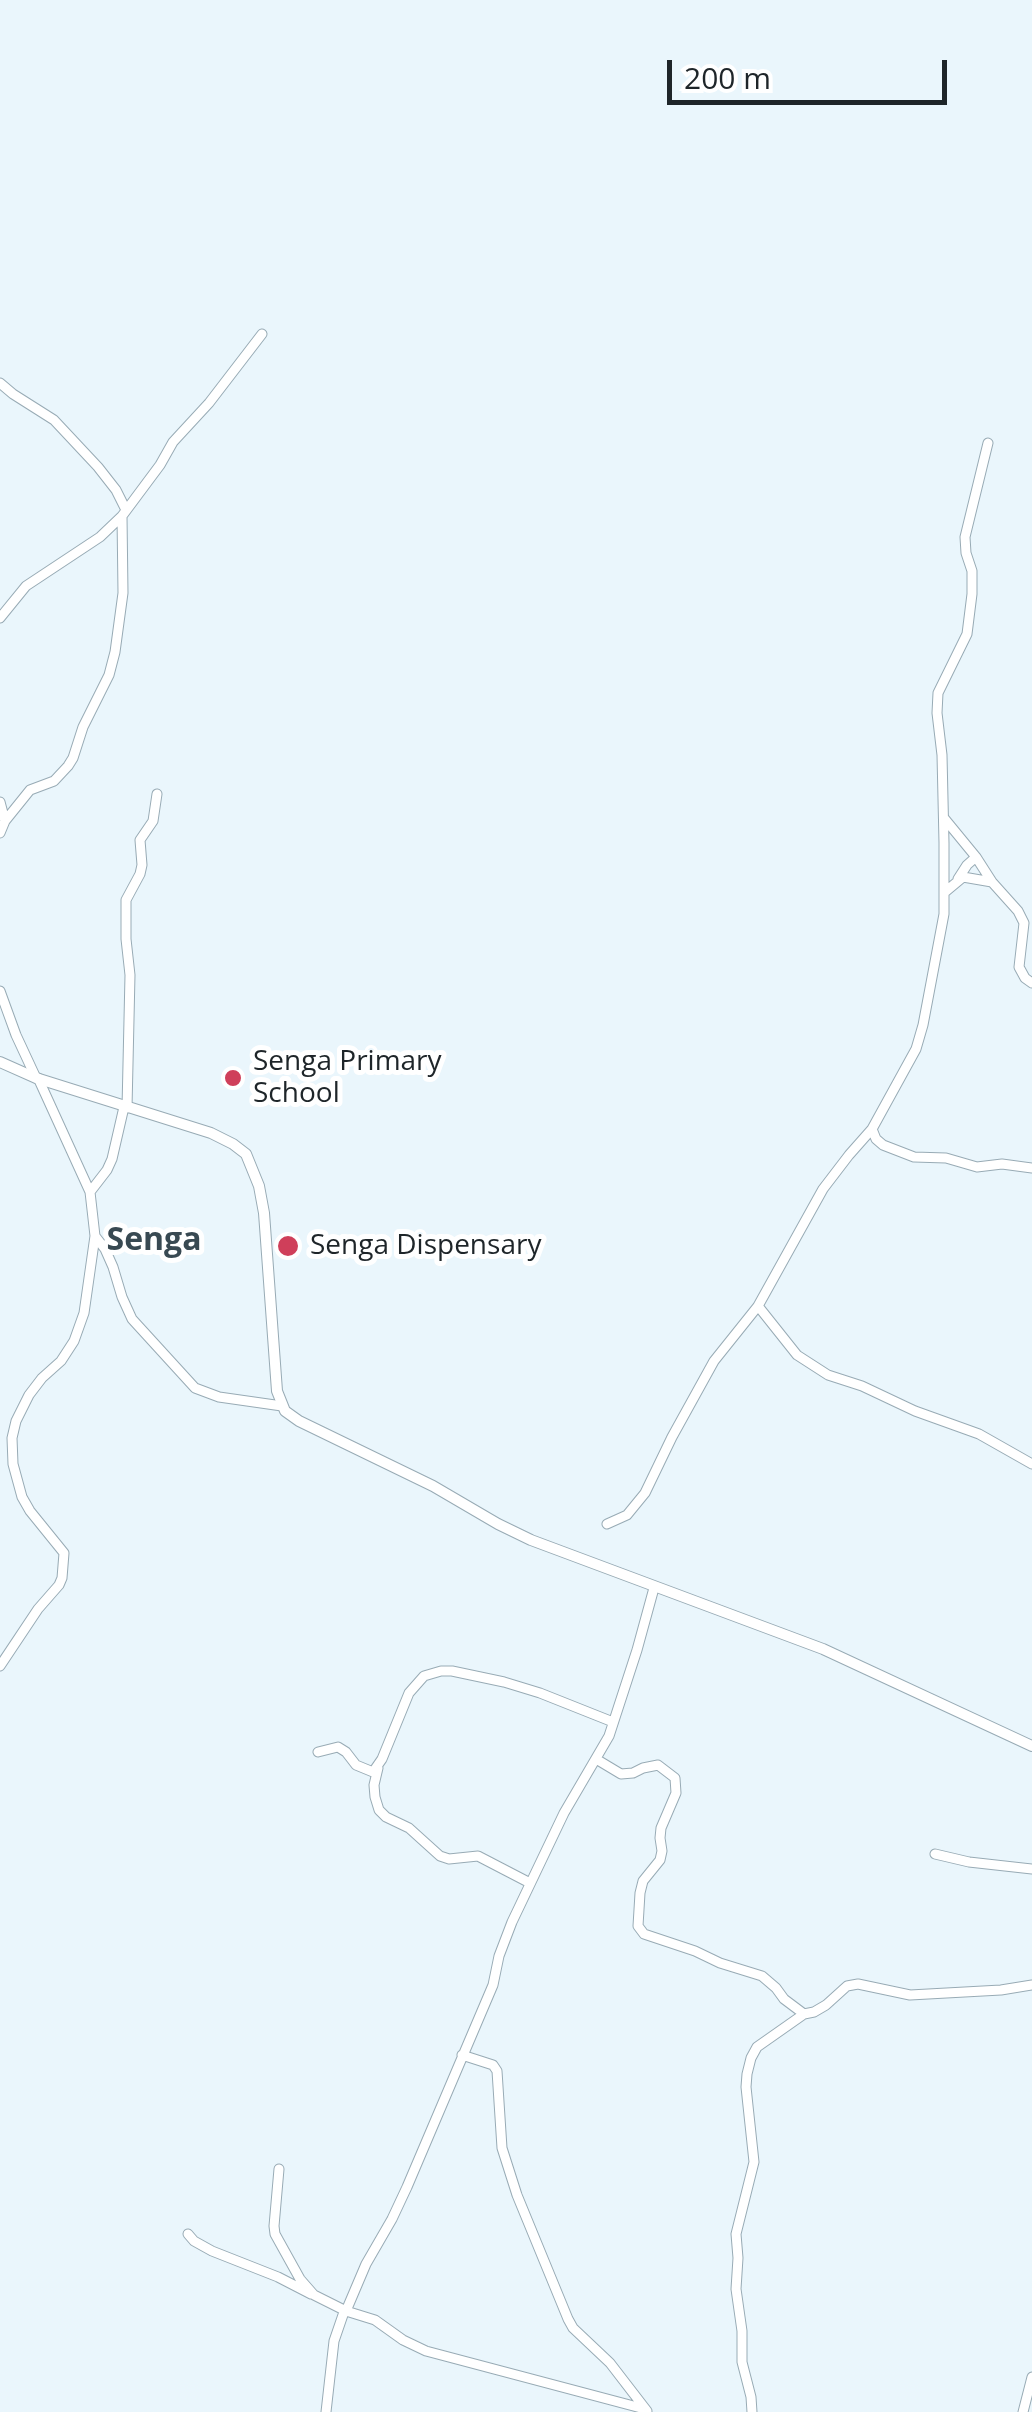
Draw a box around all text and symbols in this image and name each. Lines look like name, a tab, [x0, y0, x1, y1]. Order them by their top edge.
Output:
scale bar	[672, 40, 952, 102]
text: 200 m	[684, 57, 771, 98]
place label: Senga Primary School	[253, 1045, 442, 1111]
marker: Senga Primary School	[222, 1067, 244, 1089]
district label: Senga	[107, 1222, 201, 1260]
place label: Senga Dispensary	[310, 1229, 541, 1263]
marker: Senga Dispensary	[275, 1233, 301, 1259]

